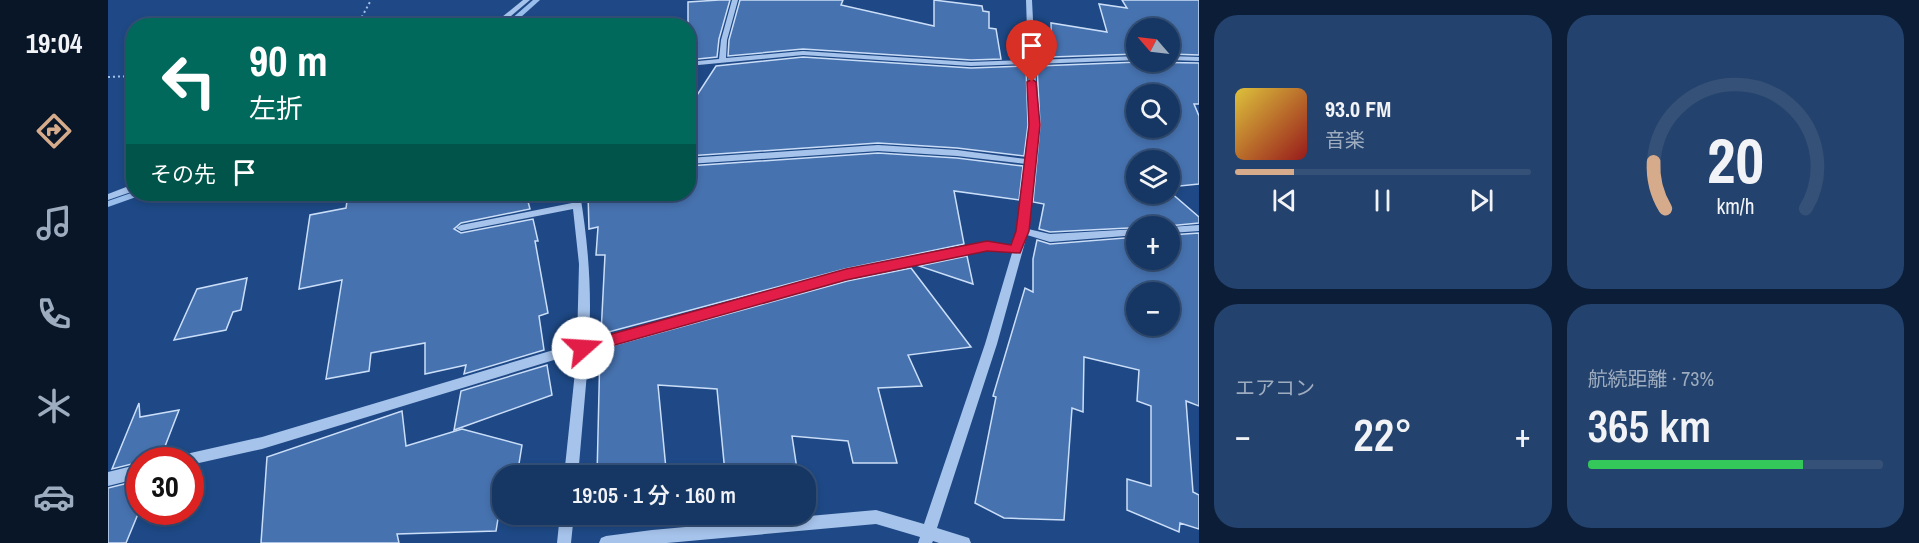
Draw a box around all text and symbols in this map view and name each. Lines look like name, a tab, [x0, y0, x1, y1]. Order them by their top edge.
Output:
north arrow	[1126, 18, 1180, 72]
map controls	[1126, 18, 1180, 336]
pin	[1006, 20, 1057, 82]
text: 19:04	[26, 25, 82, 61]
icon: arrive	[1015, 29, 1048, 62]
text: 90 m	[249, 33, 328, 89]
icon: left	[150, 42, 228, 120]
button: search	[1126, 84, 1180, 138]
text: 左折	[249, 90, 303, 126]
text: 93.0 FM	[1325, 94, 1391, 124]
icon: directions	[33, 110, 75, 152]
text: 20	[1707, 118, 1764, 202]
text: 音楽	[1325, 126, 1365, 153]
button: layers	[1126, 150, 1180, 204]
icon: arrive	[228, 156, 261, 189]
text: その先	[150, 159, 216, 189]
icon: previous	[1268, 184, 1301, 217]
icon: pause	[1366, 184, 1399, 217]
icon: next	[1465, 184, 1498, 217]
text: km/h	[1716, 193, 1754, 222]
icon: music	[33, 202, 75, 244]
button: +	[1126, 216, 1180, 270]
button: −	[1126, 282, 1180, 336]
icon: phone	[33, 293, 75, 335]
position arrow	[551, 316, 615, 380]
text: 航続距離 · 73%	[1588, 365, 1714, 392]
text: エアコン	[1235, 374, 1315, 401]
icon: climate	[33, 385, 75, 427]
text: 365 km	[1588, 395, 1711, 456]
text: 22°	[1353, 404, 1412, 465]
text: −	[1235, 413, 1251, 457]
text: +	[1515, 413, 1530, 457]
speed limit sign: 30	[126, 447, 204, 525]
icon: car	[33, 476, 75, 518]
text: 19:05 · 1 分 · 160 m	[572, 480, 736, 510]

